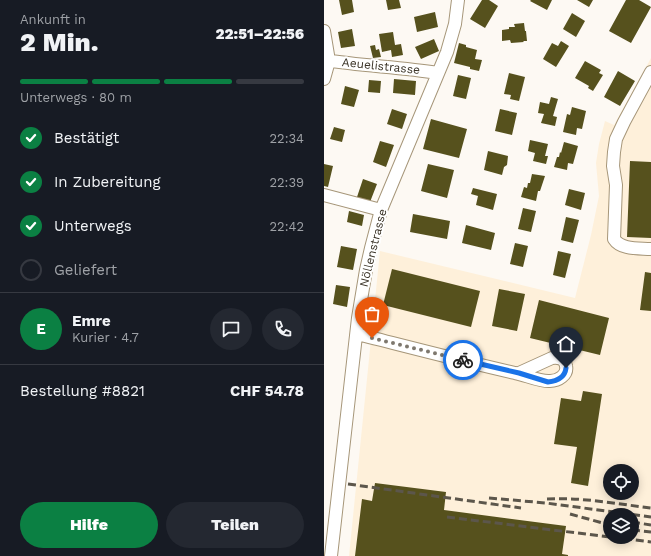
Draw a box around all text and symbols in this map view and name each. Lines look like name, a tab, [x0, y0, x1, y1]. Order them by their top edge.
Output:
text: Ankunft in	[20, 12, 86, 27]
text: 22:51–22:56	[216, 25, 304, 43]
text: 2 Min.	[20, 27, 98, 57]
street label: Aeuelistrasse	[341, 55, 421, 77]
text: Unterwegs · 80 m	[20, 90, 132, 105]
icon: check	[20, 127, 42, 149]
text: Bestätigt	[54, 129, 119, 147]
text: 22:34	[269, 131, 304, 146]
icon: check	[20, 171, 42, 193]
text: In Zubereitung	[54, 173, 161, 191]
text: 22:39	[269, 175, 304, 190]
street label: Nöllenstrasse	[357, 207, 389, 289]
icon: check	[20, 215, 42, 237]
text: Unterwegs	[54, 217, 132, 235]
text: 22:42	[269, 219, 304, 234]
text: Geliefert	[54, 261, 117, 279]
pin	[355, 297, 389, 338]
icon: bag	[361, 303, 383, 325]
button: chat	[210, 308, 252, 350]
button: phone	[262, 308, 304, 350]
text: Emre	[72, 312, 111, 330]
text: E	[36, 320, 46, 338]
pin	[549, 327, 583, 368]
text: Kurier · 4.7	[72, 330, 139, 345]
icon: home	[555, 333, 577, 355]
courier	[443, 340, 483, 380]
icon: bike	[452, 349, 474, 371]
text: Bestellung #8821	[20, 382, 145, 400]
text: CHF 54.78	[230, 382, 304, 400]
map controls	[603, 464, 639, 544]
button: locate	[603, 464, 639, 500]
button: Hilfe	[20, 502, 158, 548]
button: Teilen	[166, 502, 304, 548]
button: layers	[603, 508, 639, 544]

